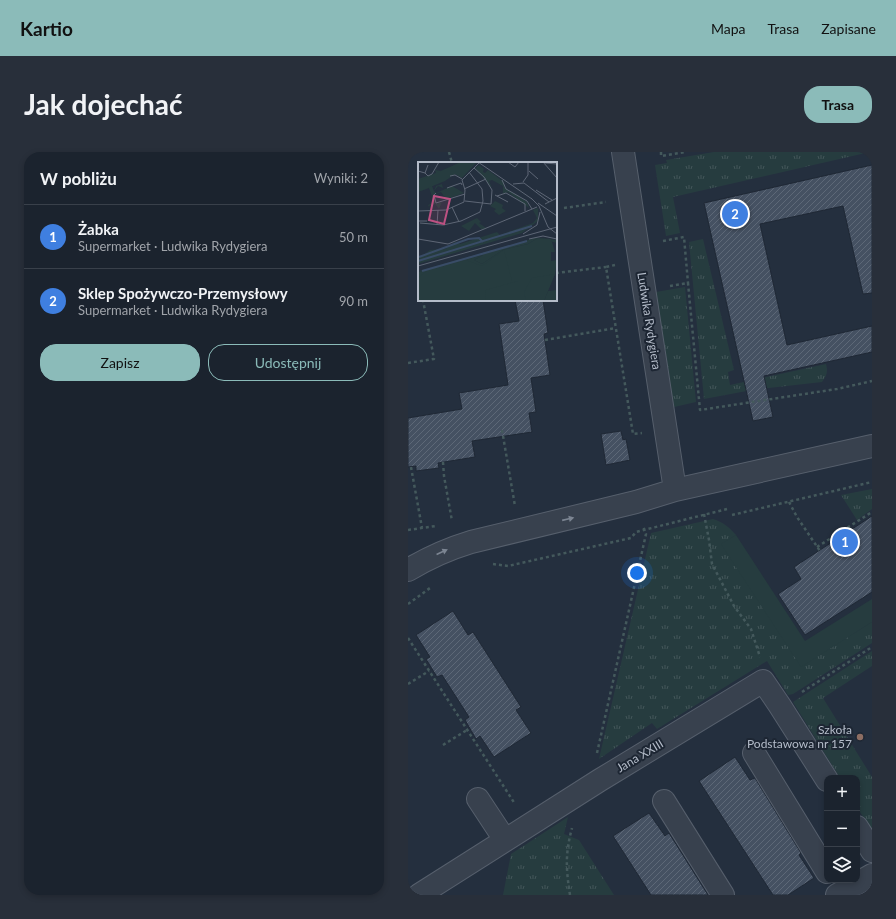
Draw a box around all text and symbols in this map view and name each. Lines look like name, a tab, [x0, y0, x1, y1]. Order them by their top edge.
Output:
text: Kartio	[20, 17, 73, 40]
text: Mapa	[711, 20, 746, 37]
text: Trasa	[768, 20, 799, 37]
text: Zapisane	[821, 20, 876, 37]
button: Trasa	[804, 86, 872, 123]
text: Jak dojechać	[24, 87, 183, 121]
inset map	[418, 162, 557, 301]
text: W pobliżu	[40, 168, 117, 189]
text: Wyniki: 2	[314, 170, 368, 186]
pin: 2	[722, 199, 748, 229]
text: Żabka	[78, 220, 119, 238]
text: 1	[49, 229, 57, 245]
text: 50 m	[339, 229, 368, 245]
text: Supermarket · Ludwika Rydygiera	[78, 238, 267, 254]
street label: Ludwika Rydygiera	[634, 271, 665, 371]
text: Sklep Spożywczo-Przemysłowy	[78, 284, 288, 302]
text: 2	[49, 293, 57, 309]
text: 90 m	[339, 293, 368, 309]
text: Supermarket · Ludwika Rydygiera	[78, 302, 267, 318]
button: Zapisz	[40, 344, 200, 381]
button: Udostępnij	[208, 344, 368, 381]
one-way arrow	[561, 515, 574, 521]
pin: 1	[832, 527, 858, 557]
one-way arrow	[436, 548, 448, 555]
your location	[627, 563, 647, 583]
place label: Szkoła Podstawowa nr 157	[747, 722, 852, 751]
marker: Szkoła Podstawowa nr 157	[855, 732, 865, 742]
street label: Jana XXIII	[614, 736, 666, 775]
map controls	[824, 775, 860, 883]
button: +	[824, 775, 860, 811]
button: −	[824, 811, 860, 847]
button: layers	[824, 847, 860, 883]

